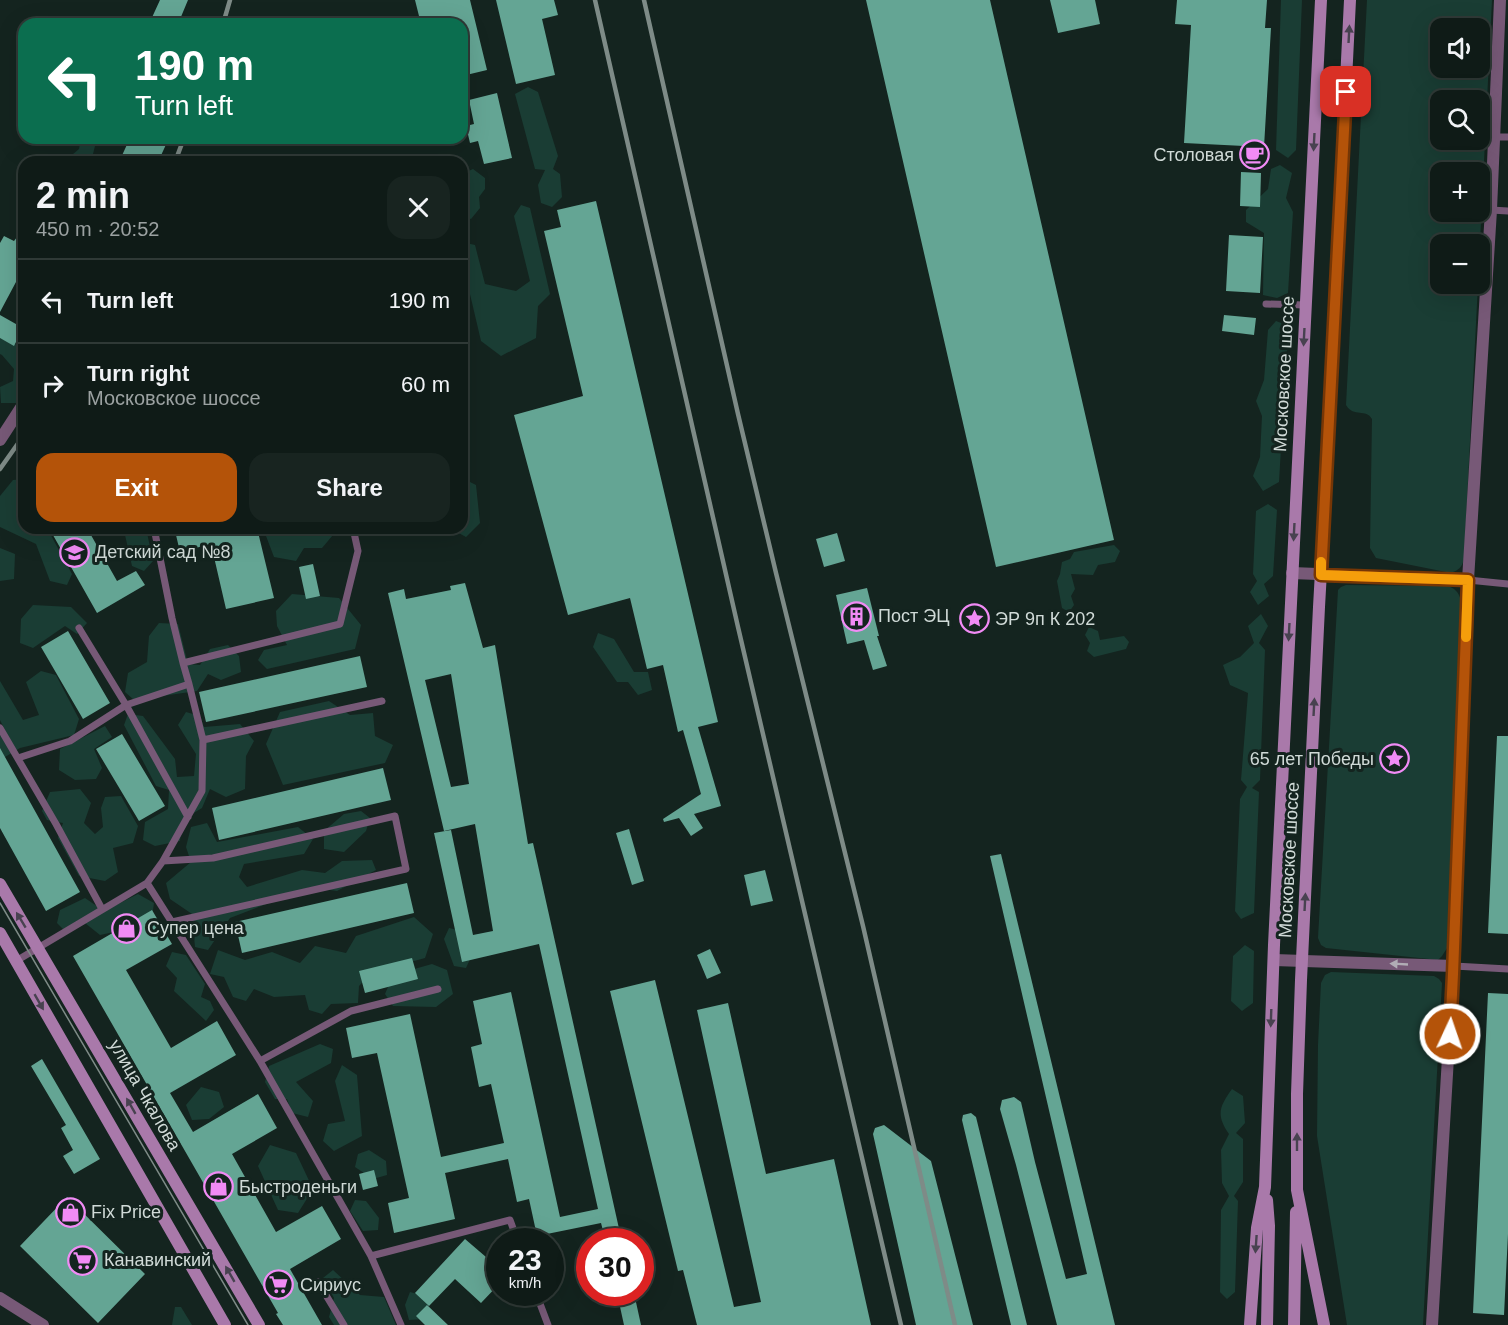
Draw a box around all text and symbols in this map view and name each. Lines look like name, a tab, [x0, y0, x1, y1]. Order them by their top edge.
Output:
map controls	[1430, 18, 1490, 294]
button: sound	[1430, 18, 1490, 78]
one-way arrow	[1344, 24, 1353, 43]
icon: left	[36, 42, 114, 120]
text: 190 m	[135, 42, 254, 89]
pin	[1320, 66, 1371, 117]
icon: arrive	[1329, 75, 1362, 108]
button: search	[1430, 90, 1490, 150]
text: Turn left	[135, 91, 233, 121]
one-way arrow	[1309, 133, 1318, 152]
cafe icon: Столовая	[1239, 139, 1271, 171]
place label: Столовая	[1154, 145, 1234, 165]
button: +	[1430, 162, 1490, 222]
text: 2 min	[36, 175, 130, 216]
button: close	[387, 176, 450, 239]
text: 450 m · 20:52	[36, 218, 159, 240]
button: −	[1430, 234, 1490, 294]
icon: left	[36, 285, 69, 318]
text: Turn left	[87, 288, 173, 313]
text: 190 m	[389, 288, 450, 313]
street label: Московское шоссе	[1270, 295, 1298, 453]
one-way arrow	[1299, 328, 1308, 347]
text: Turn right	[87, 361, 189, 386]
icon: right	[36, 369, 69, 402]
text: 60 m	[401, 372, 450, 397]
text: Московское шоссе	[87, 387, 261, 409]
button: Exit	[36, 453, 237, 522]
button: Share	[249, 453, 450, 522]
one-way arrow	[1289, 522, 1298, 541]
school or university icon: Детский сад №8	[58, 536, 90, 568]
place label: Детский сад №8	[95, 542, 230, 562]
building icon: Пост ЭЦ	[841, 600, 873, 632]
place icon: ЭР 9п К 202	[958, 603, 990, 635]
place label: Пост ЭЦ	[878, 606, 949, 626]
place label: ЭР 9п К 202	[995, 609, 1095, 629]
one-way arrow	[1284, 622, 1293, 641]
one-way arrow	[1309, 698, 1318, 717]
place icon: 65 лет Победы	[1379, 743, 1411, 775]
place label: 65 лет Победы	[1250, 749, 1374, 769]
street label: Московское шоссе	[1275, 781, 1303, 939]
one-way arrow	[1300, 892, 1309, 911]
one-way arrow	[16, 912, 27, 928]
shop icon: Супер цена	[110, 912, 142, 944]
place label: Супер цена	[147, 918, 245, 938]
one-way arrow	[1389, 960, 1408, 969]
one-way arrow	[34, 994, 45, 1010]
position arrow	[1418, 1002, 1482, 1066]
one-way arrow	[1267, 1009, 1276, 1028]
street label: улица Чкалова	[105, 1036, 185, 1155]
one-way arrow	[126, 1097, 136, 1114]
one-way arrow	[1292, 1132, 1302, 1151]
shop icon: Быстроденьги	[202, 1171, 234, 1203]
place label: Быстроденьги	[239, 1177, 357, 1197]
shop icon: Fix Price	[54, 1196, 86, 1228]
place label: Fix Price	[91, 1202, 161, 1222]
speed limit sign: 30	[576, 1228, 654, 1306]
one-way arrow	[1251, 1235, 1260, 1254]
text: 23	[508, 1243, 542, 1276]
supermarket icon: Канавинский	[67, 1244, 99, 1276]
place label: Канавинский	[104, 1250, 211, 1270]
one-way arrow	[225, 1266, 235, 1283]
supermarket icon: Сириус	[263, 1269, 295, 1301]
text: km/h	[509, 1274, 541, 1291]
place label: Сириус	[300, 1275, 361, 1295]

